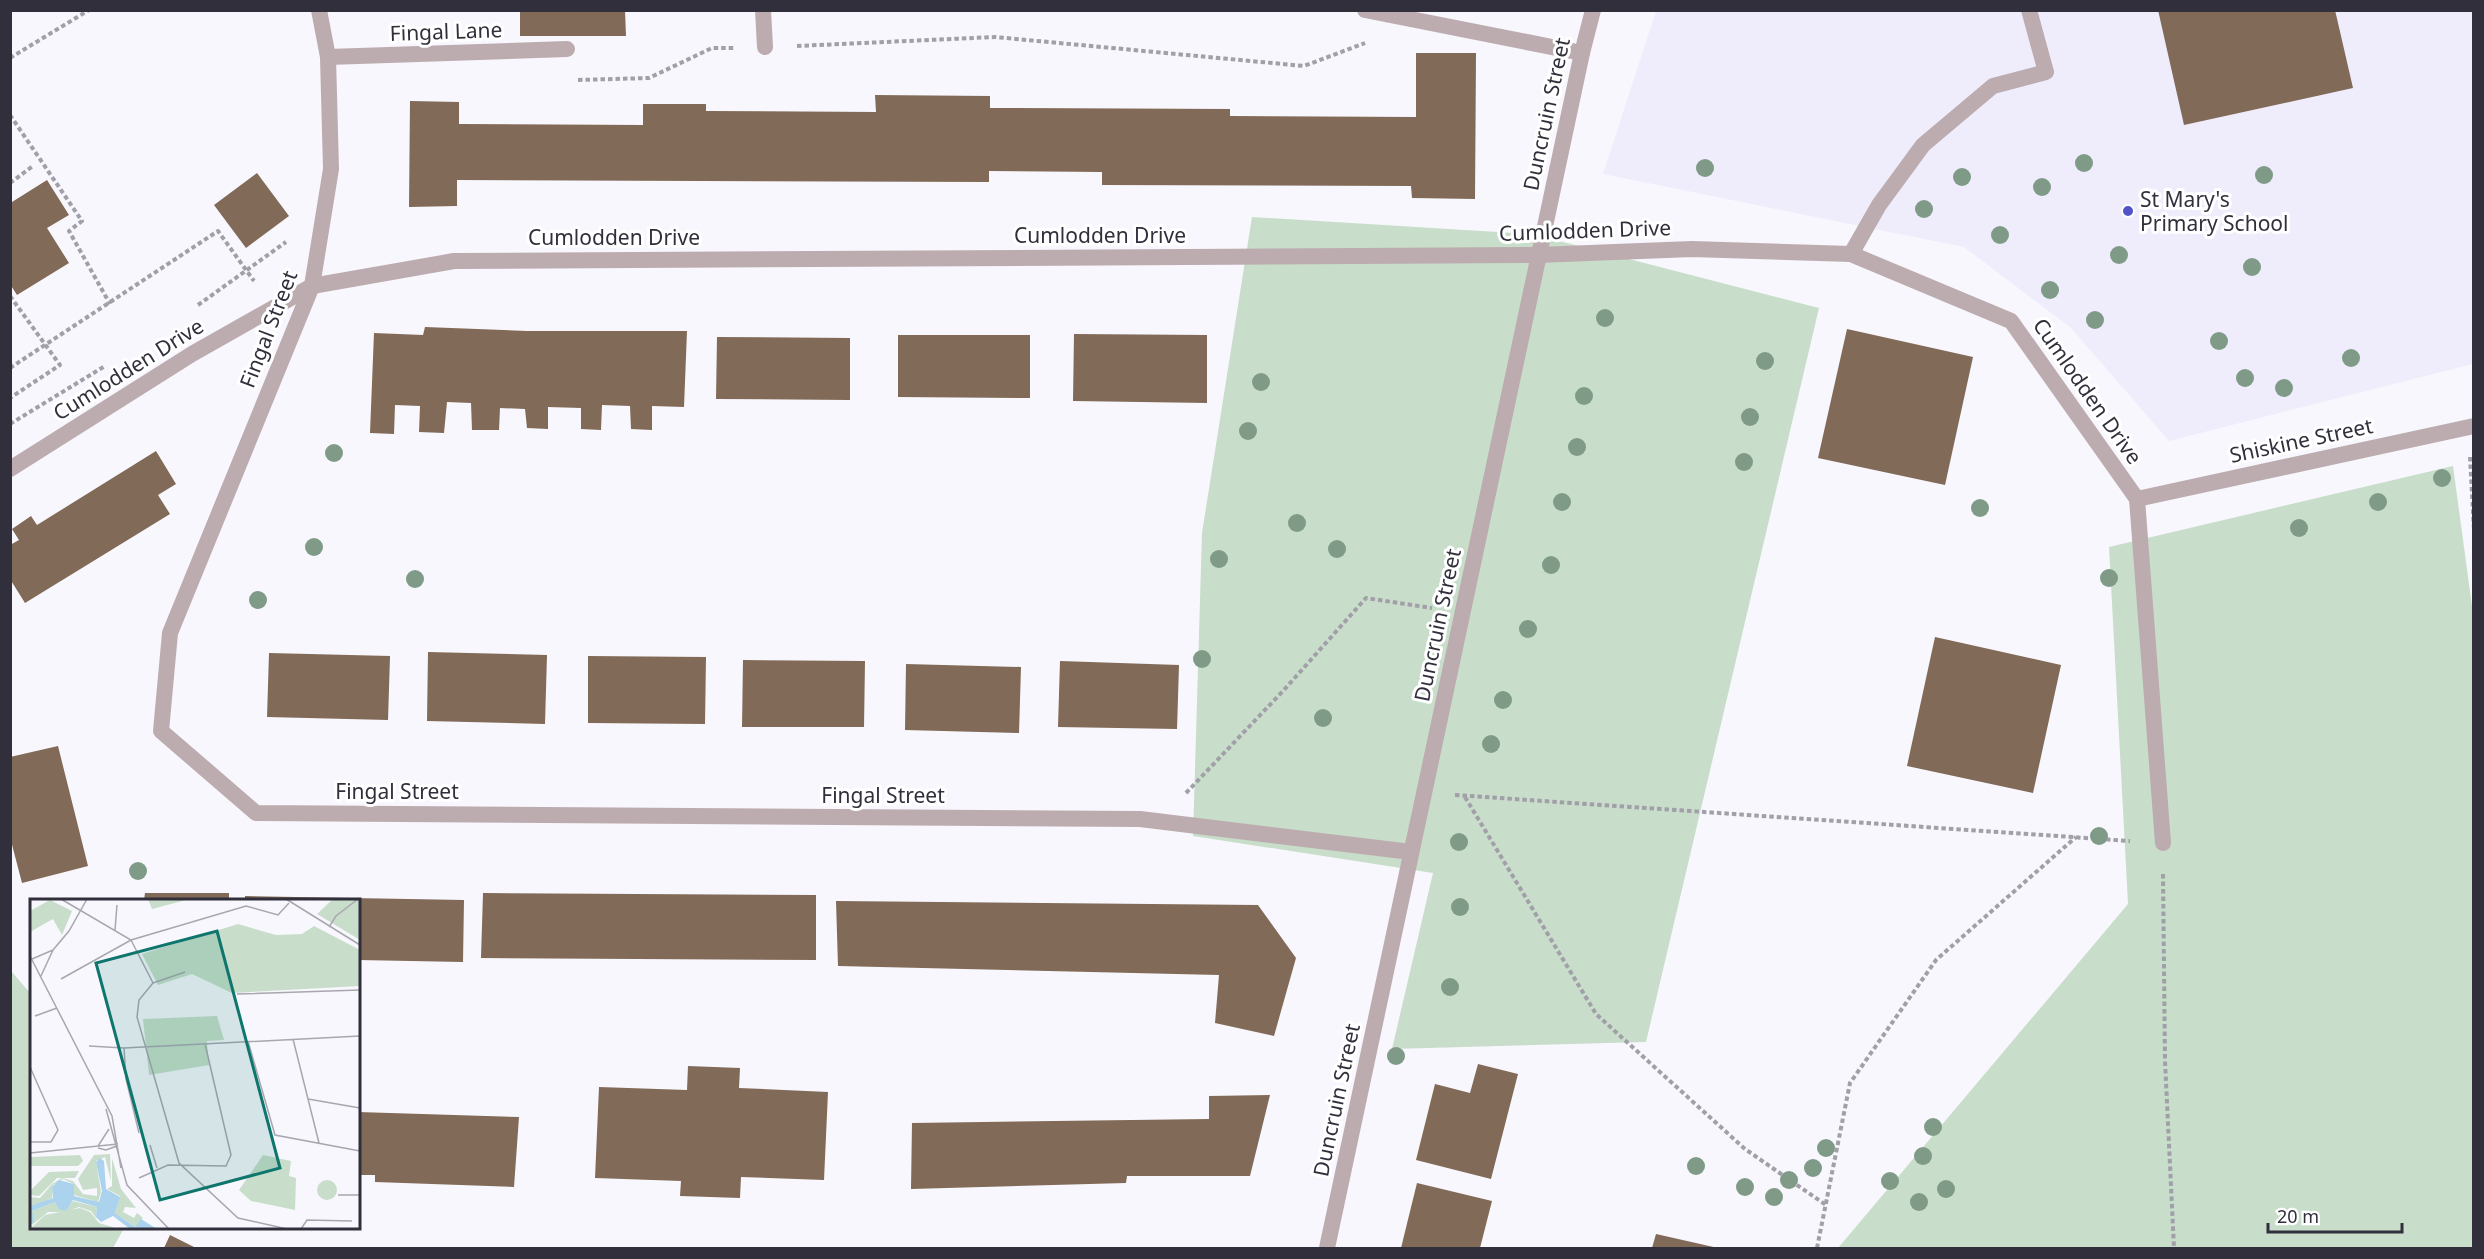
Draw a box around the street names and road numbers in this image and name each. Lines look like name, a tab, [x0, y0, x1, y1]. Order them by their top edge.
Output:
street label: Fingal Lane	[389, 15, 503, 47]
street label: Duncruin Street	[1516, 35, 1576, 193]
street label: Cumlodden Drive	[1499, 213, 1671, 247]
street label: Cumlodden Drive	[1014, 221, 1186, 249]
street label: Cumlodden Drive	[528, 223, 700, 251]
street label: Fingal Street	[233, 266, 303, 392]
street label: Cumlodden Drive	[48, 312, 208, 426]
street label: Cumlodden Drive	[2027, 312, 2149, 470]
street label: Shiskine Street	[2227, 411, 2375, 469]
street label: Duncruin Street	[1407, 546, 1467, 704]
street label: Fingal Street	[335, 777, 459, 805]
street label: Fingal Street	[821, 781, 945, 809]
street label: Duncruin Street	[1306, 1021, 1366, 1179]

